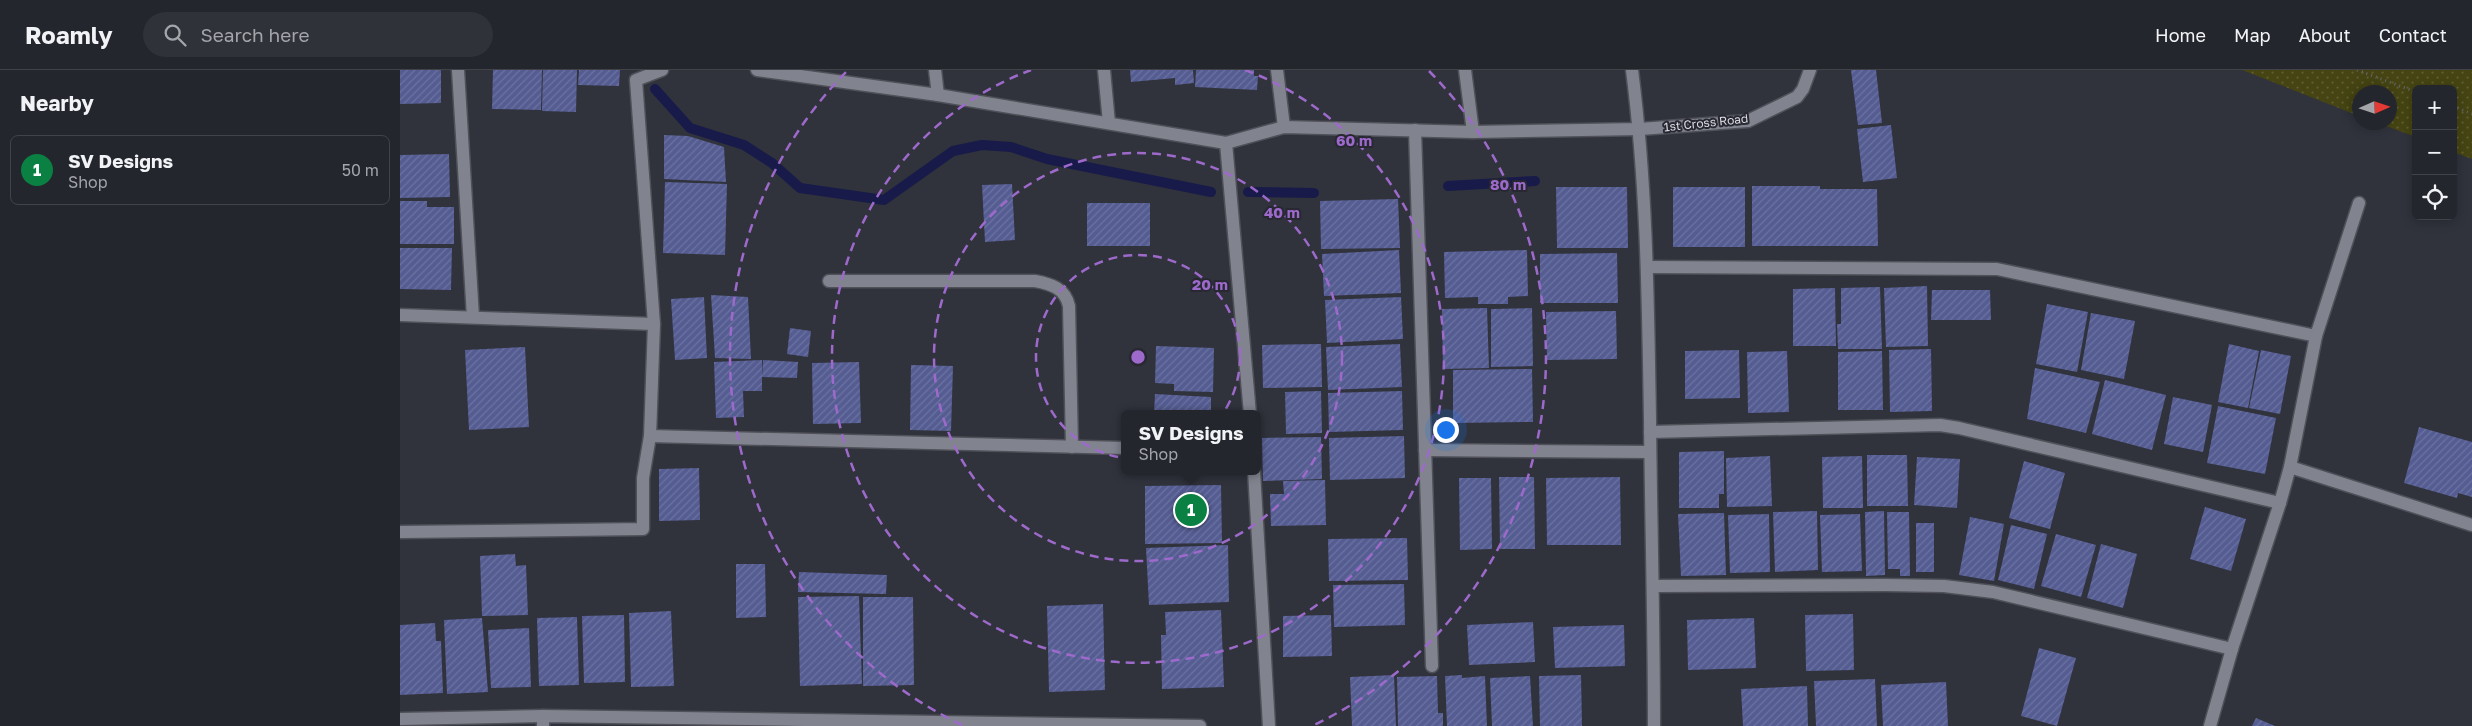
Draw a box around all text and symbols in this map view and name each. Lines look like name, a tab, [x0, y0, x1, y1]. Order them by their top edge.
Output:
search box	[143, 12, 493, 57]
text: Roamly	[25, 20, 113, 49]
icon: search	[161, 21, 189, 49]
text: Search here	[201, 23, 309, 46]
text: Home	[2155, 24, 2206, 46]
text: Map	[2234, 24, 2271, 46]
text: About	[2299, 24, 2351, 46]
text: Contact	[2379, 24, 2447, 46]
north arrow	[2352, 85, 2397, 130]
map controls	[2412, 85, 2457, 220]
button: +	[2412, 85, 2457, 130]
text: Nearby	[20, 90, 94, 116]
street label: 1st Cross Road	[1663, 111, 1749, 134]
button: −	[2412, 130, 2457, 175]
text: 60 m	[1336, 131, 1372, 149]
text: SV Designs	[68, 149, 173, 172]
text: 1	[33, 160, 41, 180]
text: 50 m	[342, 160, 379, 180]
text: Shop	[68, 172, 108, 192]
text: 80 m	[1490, 175, 1526, 193]
button: locate	[2412, 175, 2457, 220]
text: 40 m	[1264, 203, 1300, 221]
text: 20 m	[1192, 275, 1228, 293]
centre of rings	[1129, 348, 1147, 366]
popup	[1121, 410, 1261, 475]
your location	[1433, 417, 1459, 443]
text: SV Designs	[1138, 421, 1244, 444]
text: Shop	[1138, 444, 1178, 464]
pin: 1	[1175, 491, 1207, 529]

